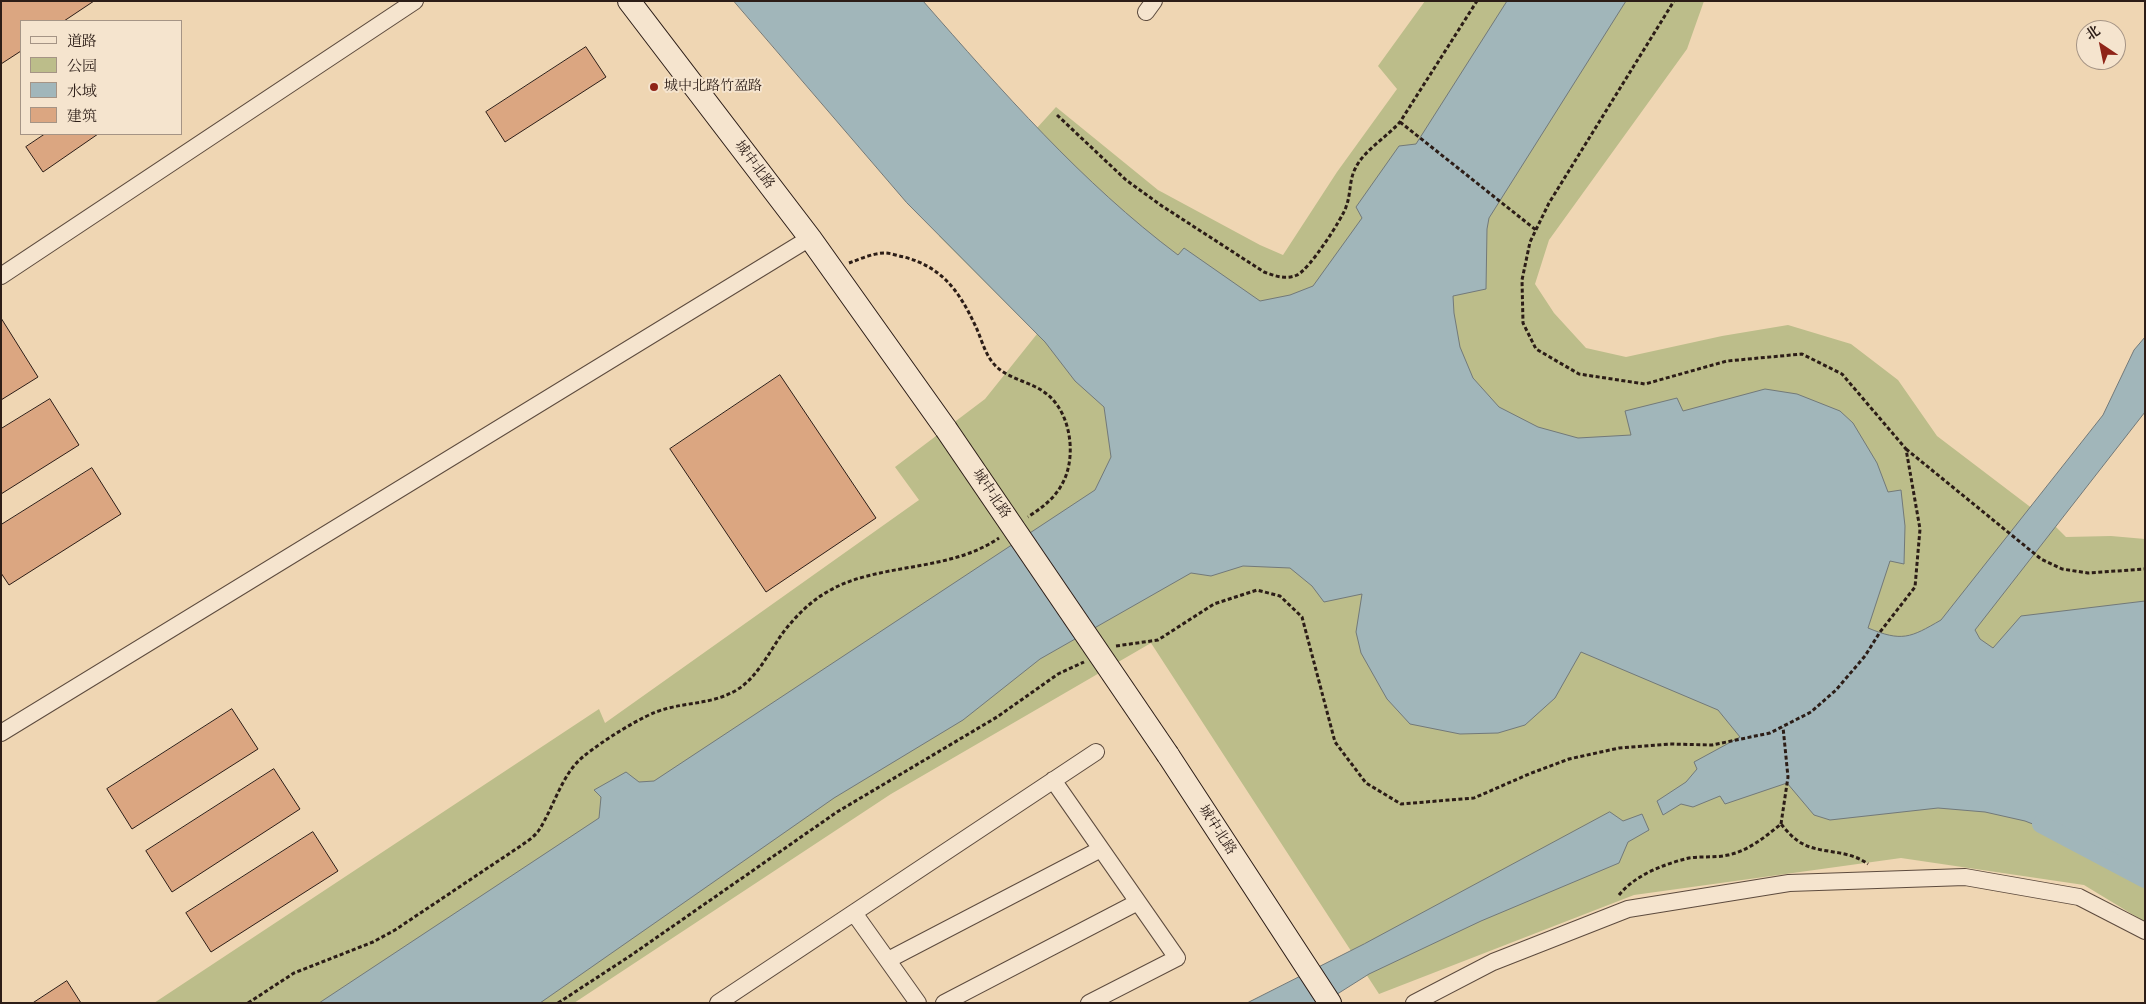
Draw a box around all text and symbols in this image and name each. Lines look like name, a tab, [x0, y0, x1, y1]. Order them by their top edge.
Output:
legend	[20, 20, 182, 135]
north arrow	[2076, 20, 2126, 70]
text: 北	[2082, 22, 2103, 44]
text: 道路	[67, 32, 97, 50]
text: 公园	[67, 57, 97, 75]
place label: 城中北路竹盈路	[664, 79, 762, 95]
marker: 城中北路竹盈路	[648, 81, 660, 93]
text: 水域	[67, 82, 97, 100]
text: 建筑	[67, 107, 97, 125]
street label: 城中北路	[730, 138, 778, 192]
street label: 城中北路	[968, 466, 1014, 522]
street label: 城中北路	[1195, 802, 1239, 858]

